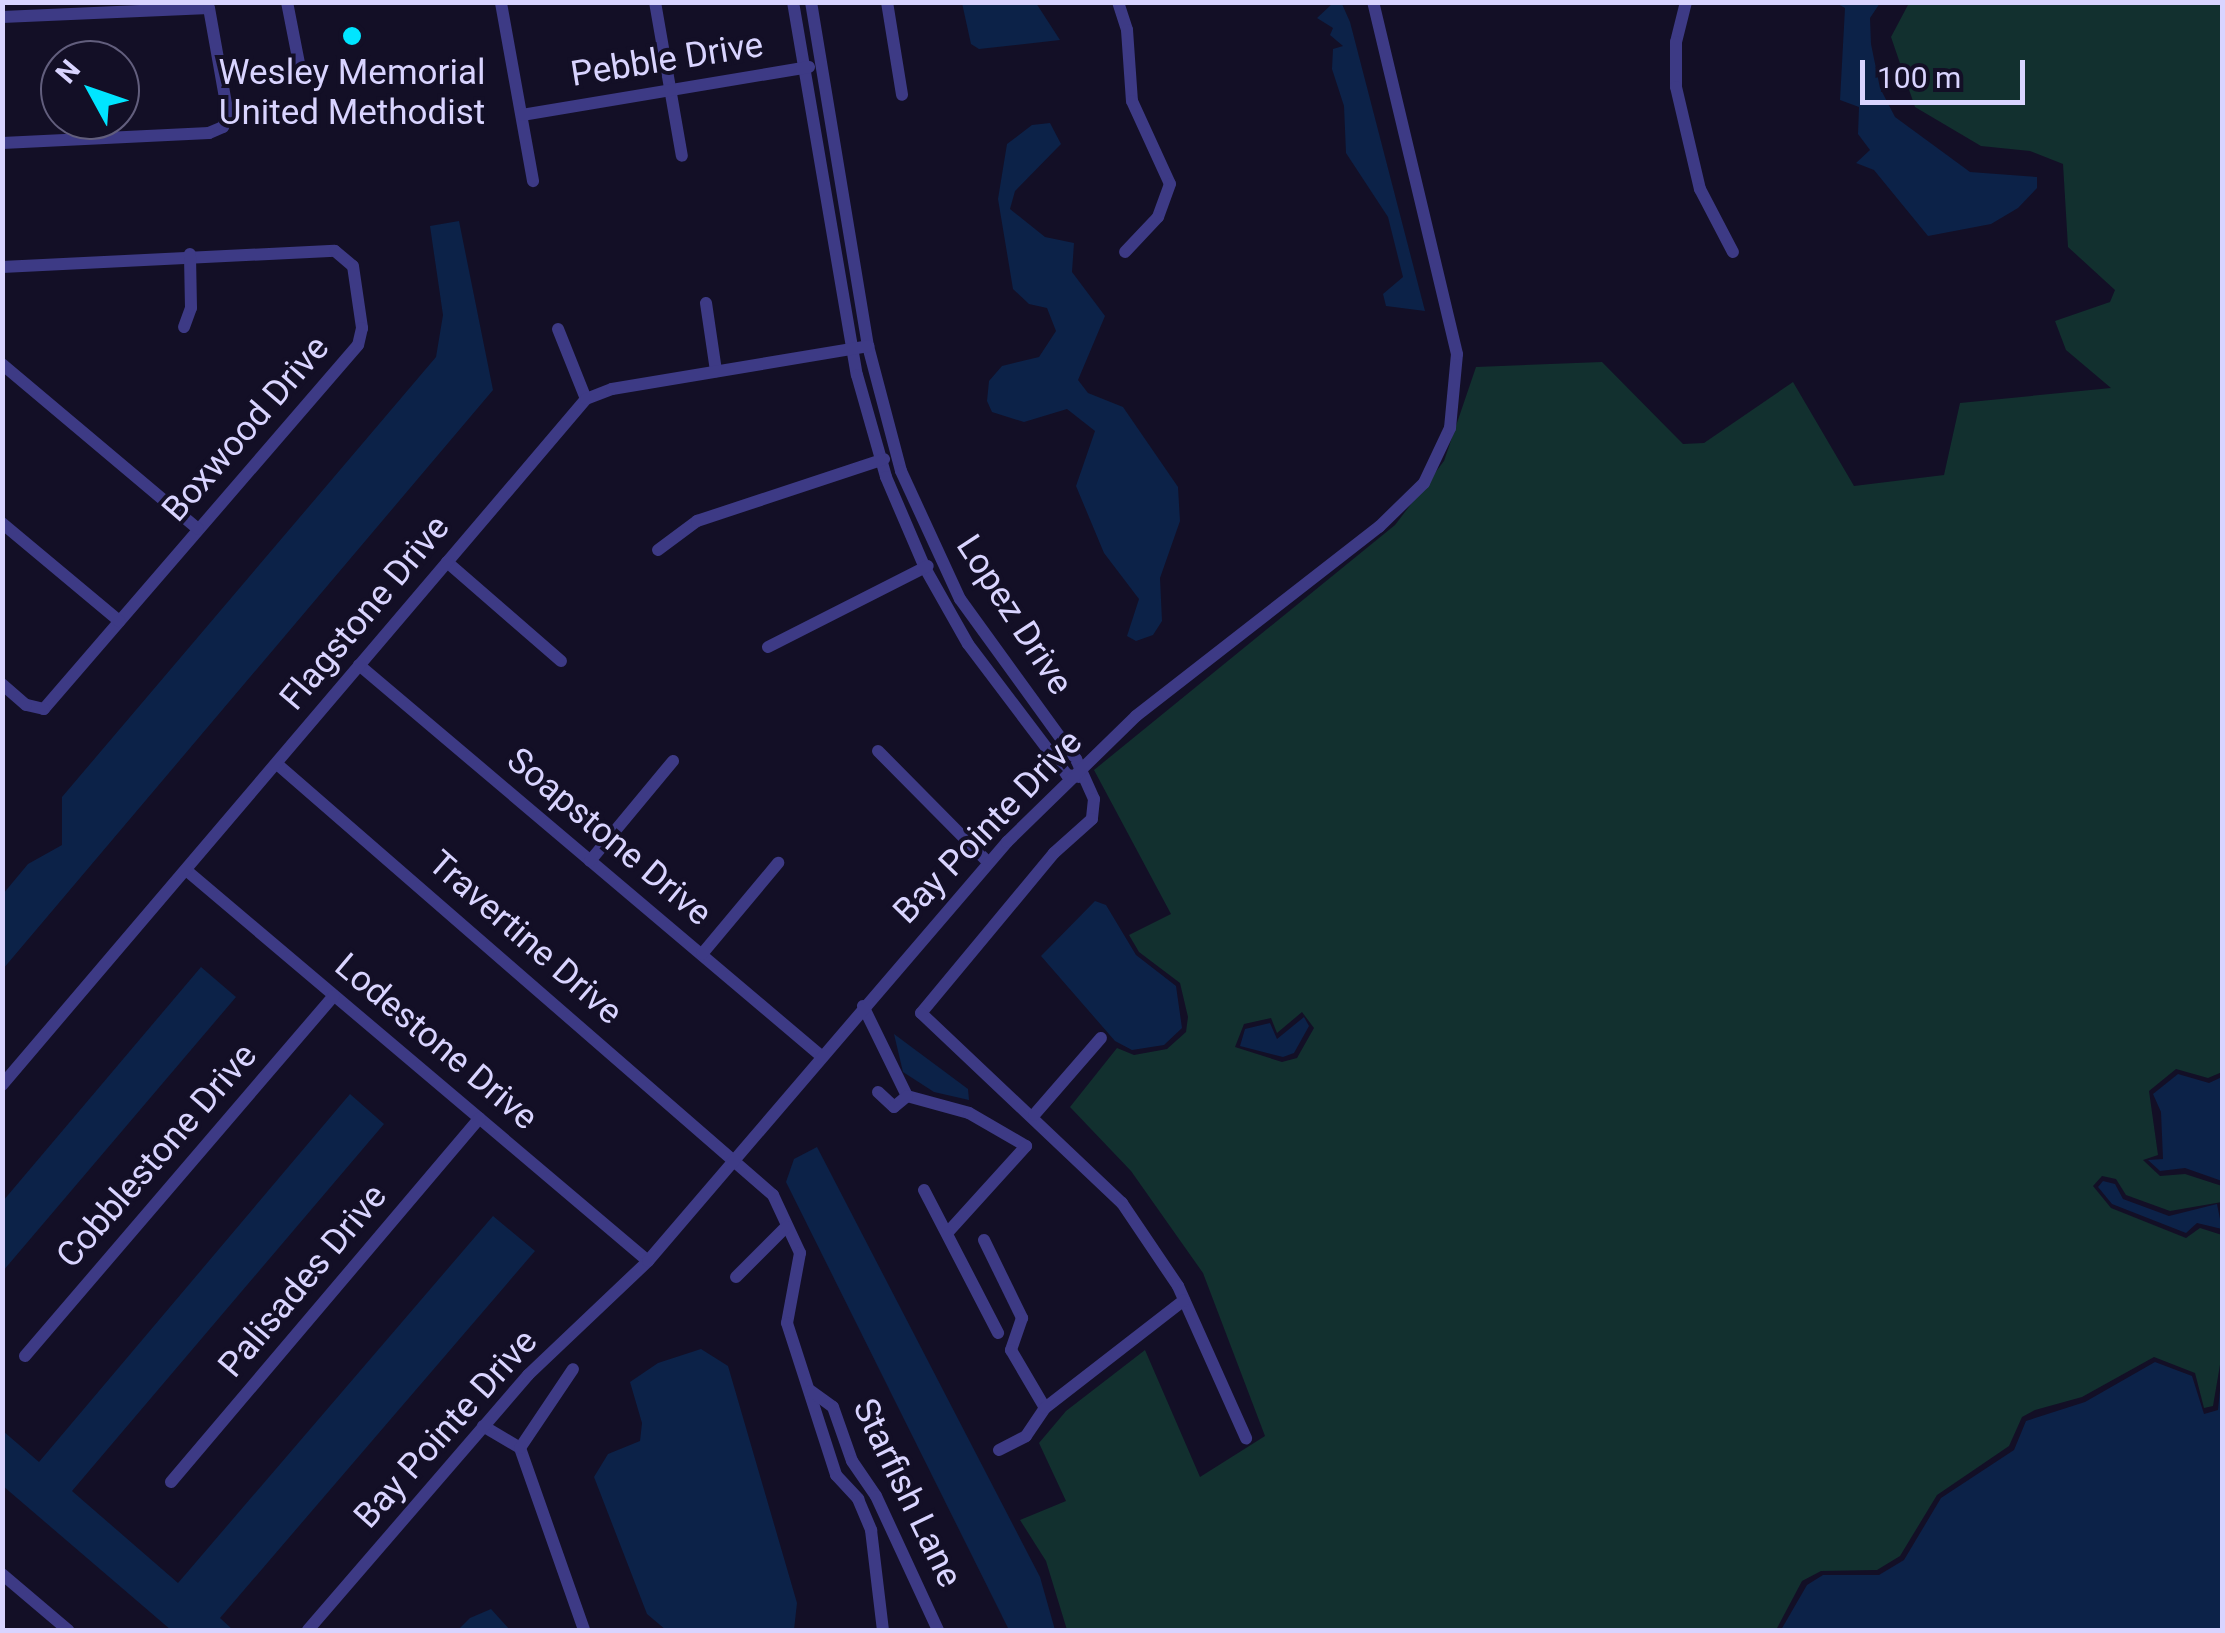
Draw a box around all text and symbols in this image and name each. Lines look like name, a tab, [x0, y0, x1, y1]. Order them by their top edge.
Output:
street label: Pebble Drive	[568, 24, 766, 96]
marker: Wesley Memorial United Methodist	[341, 25, 363, 47]
north arrow	[40, 40, 140, 140]
scale bar	[1865, 40, 2030, 102]
place label: Wesley Memorial United Methodist	[219, 52, 485, 134]
text: N	[49, 54, 87, 90]
text: 100 m	[1877, 60, 1961, 95]
street label: Boxwood Drive	[154, 328, 338, 530]
street label: Flagstone Drive	[271, 507, 459, 719]
street label: Lopez Drive	[947, 527, 1081, 703]
street label: Bay Pointe Drive	[885, 721, 1091, 933]
street label: Soapstone Drive	[498, 739, 720, 935]
street label: Travertine Drive	[420, 843, 630, 1033]
street label: Lodestone Drive	[326, 945, 546, 1139]
street label: Cobblestone Drive	[48, 1035, 266, 1277]
street label: Palisades Drive	[210, 1176, 396, 1386]
street label: Bay Pointe Drive	[346, 1321, 546, 1537]
street label: Starfish Lane	[843, 1392, 971, 1594]

